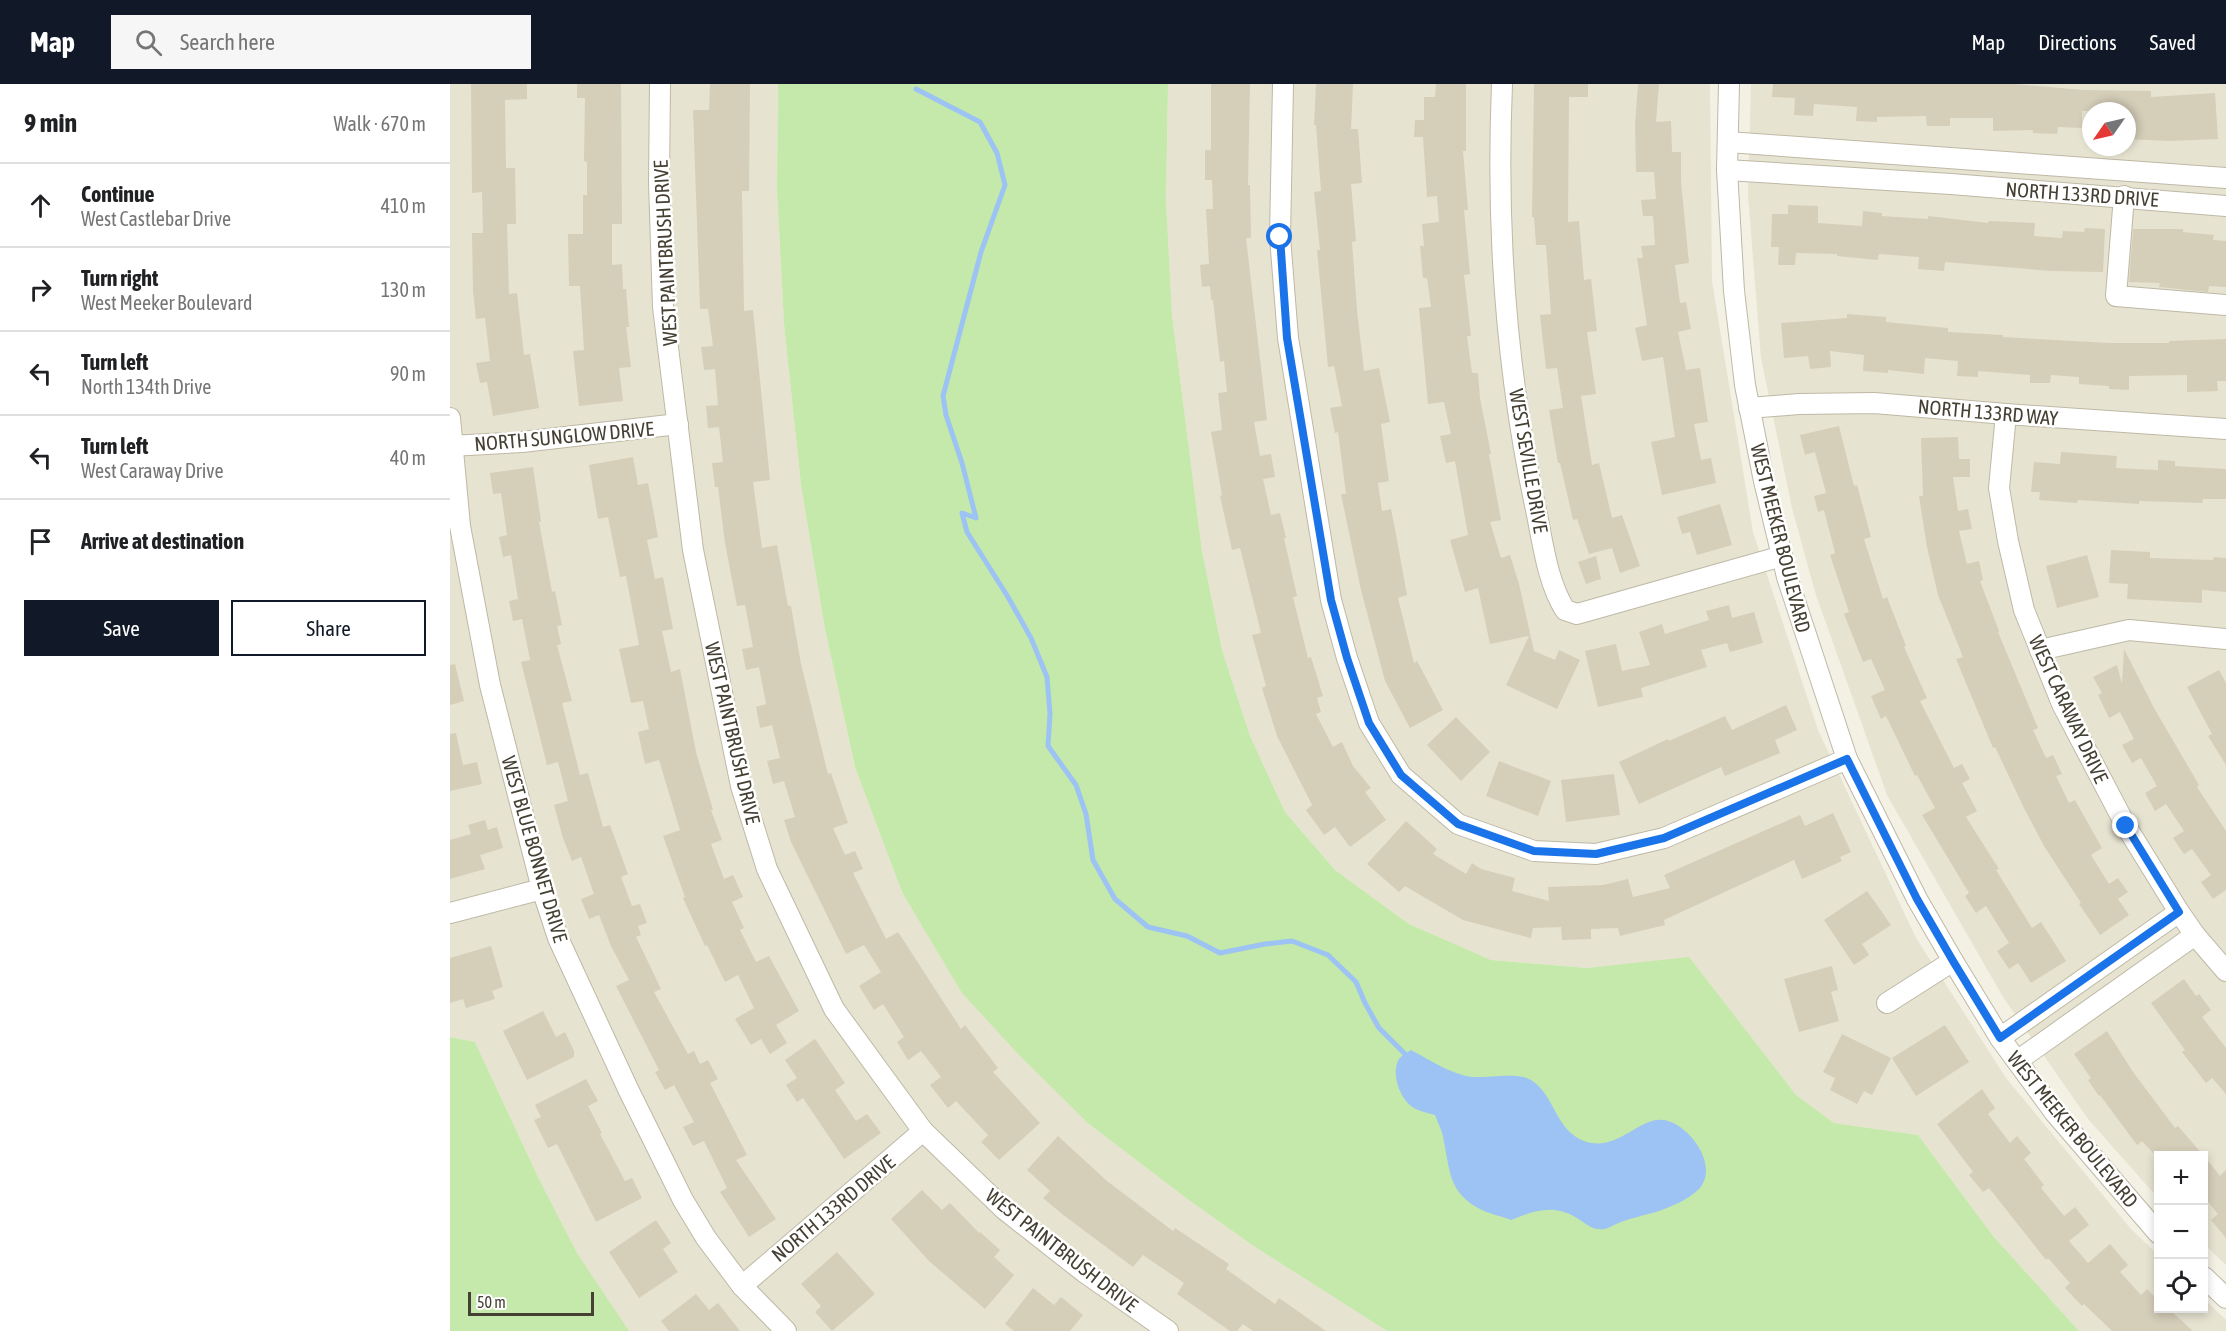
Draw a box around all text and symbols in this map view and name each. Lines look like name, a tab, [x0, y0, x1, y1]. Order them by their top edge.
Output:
search box	[111, 15, 531, 69]
text: Map	[30, 26, 75, 58]
icon: search	[132, 26, 165, 59]
text: Search here	[180, 29, 275, 55]
text: Map	[1971, 30, 2005, 54]
text: Directions	[2038, 30, 2117, 54]
text: Saved	[2150, 30, 2196, 54]
north arrow	[2082, 102, 2136, 156]
text: 9 min	[24, 108, 77, 138]
text: Walk · 670 m	[334, 112, 426, 135]
street label: WEST PAINTBRUSH DRIVE	[649, 159, 681, 347]
street label: NORTH 133RD DRIVE	[2005, 177, 2160, 211]
text: Continue	[81, 181, 155, 207]
icon: ahead	[24, 189, 57, 222]
text: 410 m	[381, 194, 426, 217]
text: West Castlebar Drive	[81, 207, 231, 230]
route start	[1266, 223, 1292, 249]
text: Turn right	[81, 265, 158, 291]
icon: right	[24, 273, 57, 306]
text: 130 m	[381, 278, 426, 301]
text: West Meeker Boulevard	[81, 291, 252, 314]
text: Turn left	[81, 349, 148, 375]
icon: left	[24, 357, 57, 390]
text: 90 m	[390, 362, 426, 385]
text: North 134th Drive	[81, 375, 211, 398]
street label: WEST SEVILLE DRIVE	[1505, 387, 1553, 535]
street label: NORTH 133RD WAY	[1917, 394, 2059, 430]
street label: NORTH SUNGLOW DRIVE	[473, 417, 655, 455]
text: Turn left	[81, 433, 148, 459]
icon: left	[24, 441, 57, 474]
street label: WEST MEEKER BOULEVARD	[1746, 441, 1816, 635]
text: 40 m	[390, 446, 426, 469]
text: West Caraway Drive	[81, 459, 223, 482]
icon: arrive	[24, 525, 57, 558]
text: Arrive at destination	[81, 528, 244, 554]
button: Save	[24, 600, 219, 656]
button: Share	[231, 600, 426, 656]
street label: WEST CARAWAY DRIVE	[2025, 631, 2113, 787]
street label: WEST PAINTBRUSH DRIVE	[701, 640, 765, 827]
street label: WEST BLUE BONNET DRIVE	[497, 753, 573, 945]
route end	[2112, 812, 2138, 838]
street label: WEST MEEKER BOULEVARD	[2003, 1046, 2143, 1212]
street label: NORTH 133RD DRIVE	[767, 1150, 900, 1266]
map controls	[2154, 1151, 2208, 1313]
button: +	[2154, 1151, 2208, 1205]
street label: WEST PAINTBRUSH DRIVE	[982, 1184, 1143, 1317]
button: −	[2154, 1205, 2208, 1259]
button: locate	[2154, 1259, 2208, 1313]
scale bar	[468, 1289, 594, 1316]
text: 50 m	[477, 1293, 506, 1311]

